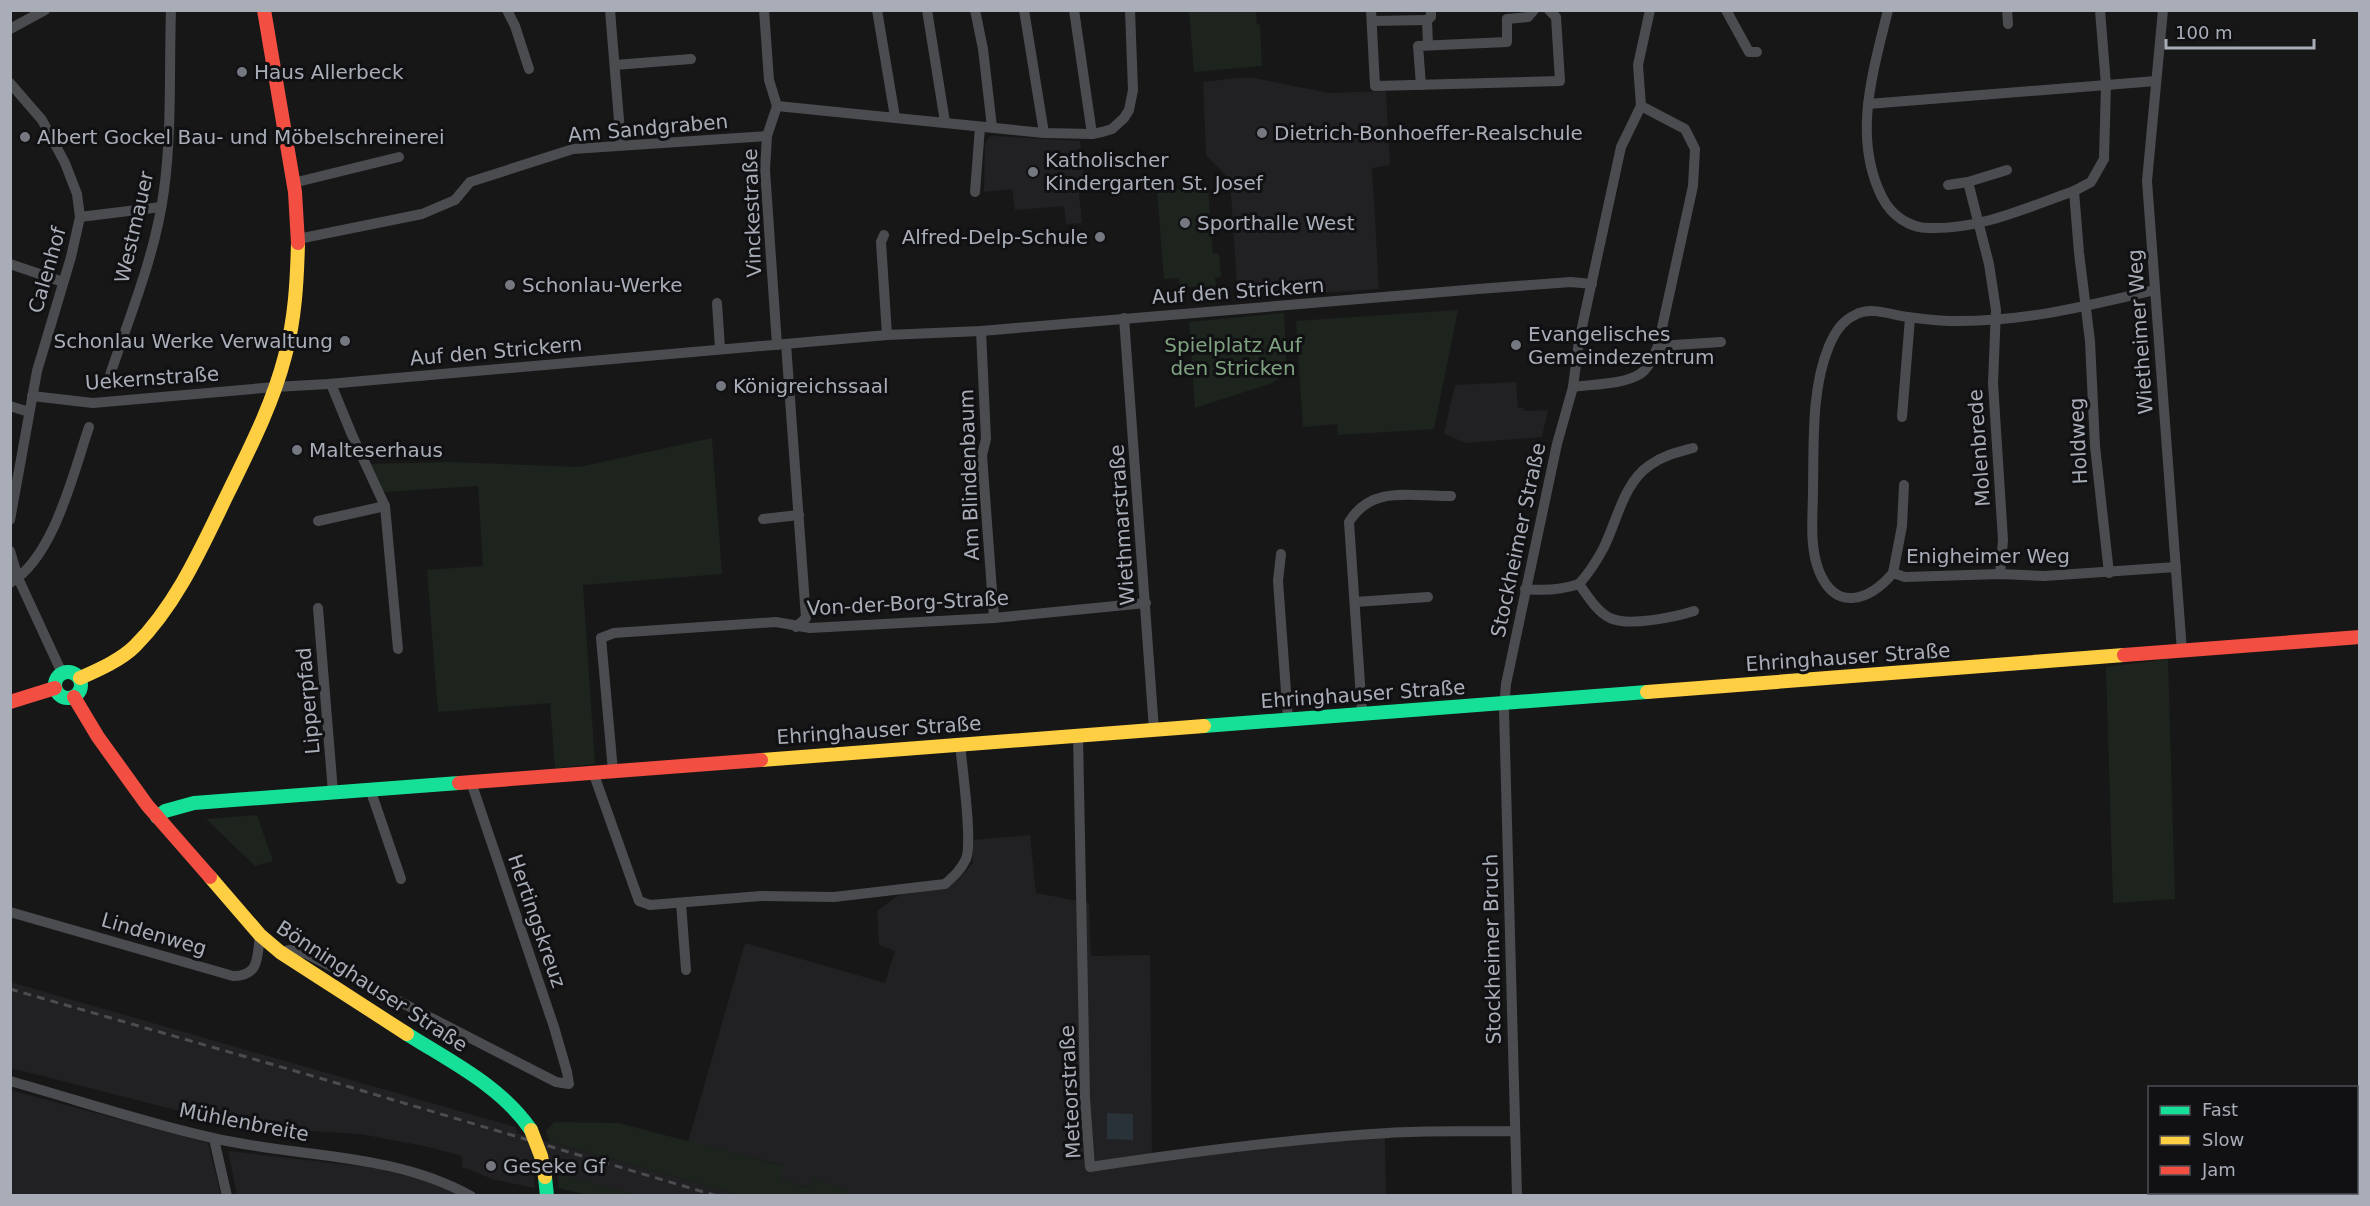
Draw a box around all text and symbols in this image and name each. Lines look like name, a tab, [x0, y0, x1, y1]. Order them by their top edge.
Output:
scale bar	[2166, 12, 2314, 50]
text: 100 m	[2175, 22, 2233, 43]
place label: Haus Allerbeck	[254, 60, 404, 84]
marker: Haus Allerbeck	[235, 65, 249, 79]
street label: Am Sandgraben	[567, 109, 729, 147]
place label: Dietrich-Bonhoeffer-Realschule	[1274, 121, 1583, 145]
place label: Albert Gockel Bau- und Möbelschreinerei	[37, 125, 445, 149]
marker: Dietrich-Bonhoeffer-Realschule	[1255, 126, 1269, 140]
marker: Albert Gockel Bau- und Möbelschreinerei	[18, 130, 32, 144]
street label: Vinckestraße	[738, 148, 766, 278]
place label: Katholischer Kindergarten St. Josef	[1045, 148, 1264, 195]
marker: Katholischer Kindergarten St. Josef	[1026, 165, 1040, 179]
street label: Westmauer	[109, 168, 159, 285]
place label: Sporthalle West	[1197, 211, 1355, 235]
marker: Sporthalle West	[1178, 216, 1192, 230]
street label: Calenhof	[23, 223, 71, 316]
place label: Alfred-Delp-Schule	[902, 225, 1088, 249]
marker: Alfred-Delp-Schule	[1093, 230, 1107, 244]
street label: Wietheimer Weg	[2122, 249, 2158, 415]
place label: Schonlau-Werke	[522, 273, 682, 297]
street label: Auf den Strickern	[1151, 273, 1325, 309]
marker: Schonlau-Werke	[503, 278, 517, 292]
place label: Evangelisches Gemeindezentrum	[1528, 322, 1715, 369]
place label: Schonlau Werke Verwaltung	[53, 329, 333, 353]
street label: Auf den Strickern	[409, 332, 583, 370]
park label: Spielplatz Auf den Stricken	[1164, 333, 1303, 380]
marker: Schonlau Werke Verwaltung	[338, 334, 352, 348]
marker: Evangelisches Gemeindezentrum	[1509, 338, 1523, 352]
street label: Uekernstraße	[84, 361, 220, 395]
place label: Königreichssaal	[733, 374, 889, 398]
marker: Königreichssaal	[714, 379, 728, 393]
street label: Molenbrede	[1963, 388, 1995, 508]
street label: Am Blindenbaum	[954, 389, 984, 561]
street label: Holdweg	[2064, 397, 2092, 485]
place label: Malteserhaus	[309, 438, 443, 462]
street label: Stockheimer Straße	[1486, 441, 1550, 639]
marker: Malteserhaus	[290, 443, 304, 457]
street label: Wiethmarstraße	[1104, 444, 1140, 606]
street label: Enigheimer Weg	[1906, 544, 2070, 568]
street label: Von-der-Borg-Straße	[806, 586, 1010, 620]
street label: Ehringhauser Straße	[1745, 638, 1951, 676]
street label: Lipperpfad	[291, 647, 325, 755]
street label: Ehringhauser Straße	[1260, 675, 1466, 713]
street label: Ehringhauser Straße	[776, 711, 982, 749]
street label: Hertingskreuz	[503, 851, 571, 991]
street label: Stockheimer Bruch	[1478, 854, 1506, 1044]
street label: Lindenweg	[99, 908, 209, 960]
street label: Bönninghauser Straße	[272, 915, 472, 1057]
street label: Meteorstraße	[1055, 1025, 1085, 1159]
legend	[2148, 1086, 2358, 1194]
street label: Mühlenbreite	[177, 1098, 311, 1146]
text: Fast	[2202, 1099, 2238, 1120]
text: Slow	[2202, 1129, 2244, 1150]
place label: Geseke Gf	[503, 1154, 607, 1178]
marker: Geseke Gf	[484, 1159, 498, 1173]
text: Jam	[2201, 1159, 2236, 1180]

